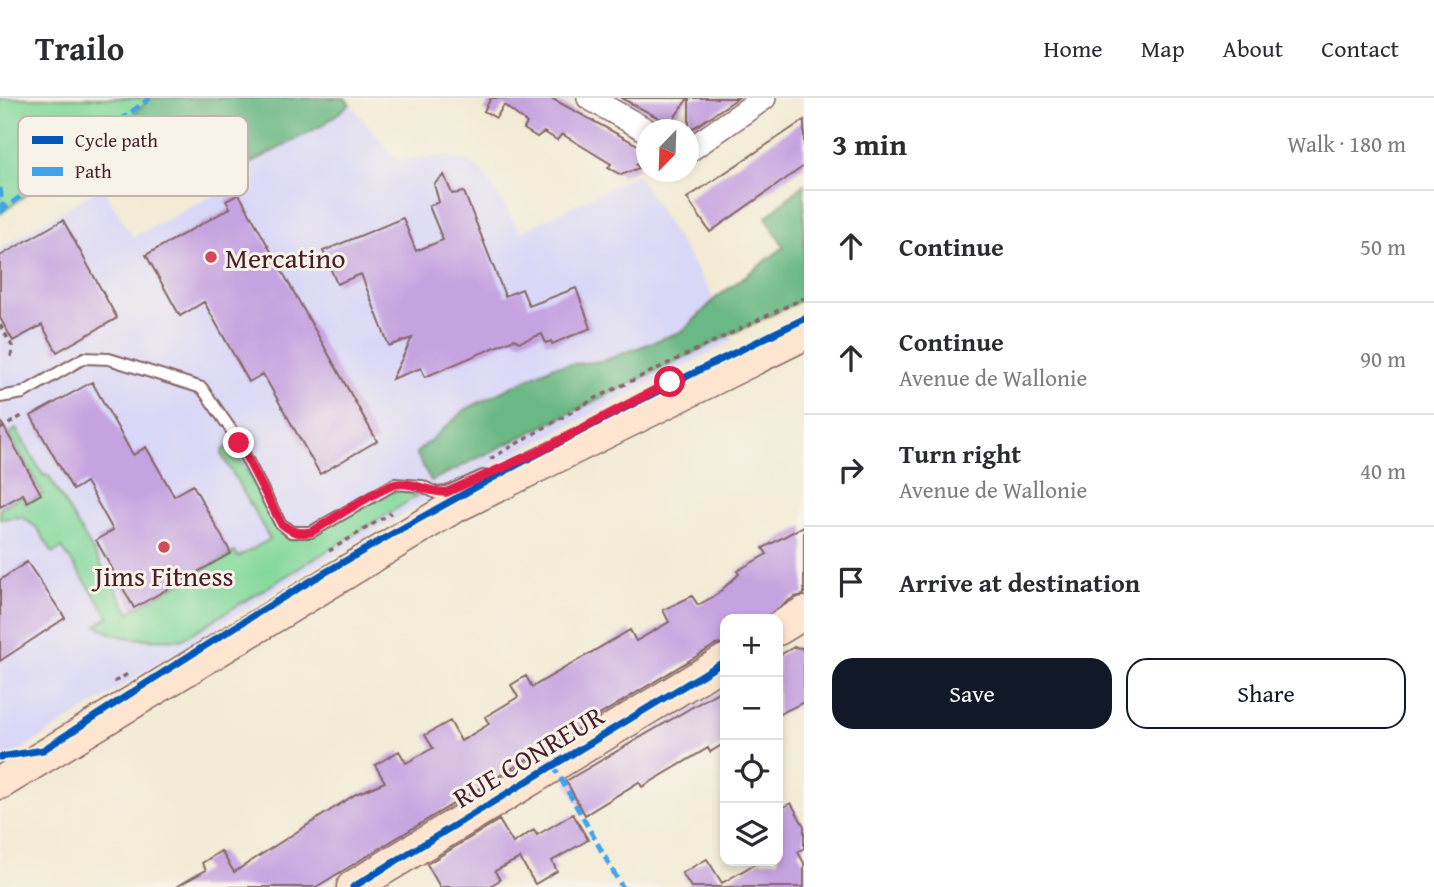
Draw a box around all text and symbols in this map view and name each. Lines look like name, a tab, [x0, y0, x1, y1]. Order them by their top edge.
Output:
text: Trailo	[35, 24, 124, 72]
text: Home	[1044, 31, 1103, 66]
text: Map	[1141, 31, 1185, 66]
text: About	[1223, 31, 1283, 66]
text: Contact	[1321, 31, 1399, 66]
legend	[18, 116, 248, 196]
north arrow	[636, 119, 699, 182]
text: 3 min	[832, 122, 907, 166]
text: Cycle path	[75, 126, 158, 154]
text: Walk · 180 m	[1287, 127, 1406, 160]
text: Path	[75, 157, 112, 185]
icon: ahead	[832, 227, 870, 265]
text: Continue	[899, 227, 1004, 266]
text: 50 m	[1360, 230, 1406, 263]
place label: Mercatino	[225, 237, 346, 278]
marker: Mercatino	[203, 249, 219, 265]
text: Continue	[899, 322, 1004, 361]
icon: ahead	[832, 339, 870, 377]
text: 90 m	[1360, 342, 1406, 375]
text: Avenue de Wallonie	[899, 361, 1087, 394]
route start	[654, 366, 685, 397]
route end	[223, 427, 254, 458]
text: Turn right	[899, 434, 1021, 473]
icon: right	[832, 451, 870, 489]
text: 40 m	[1360, 454, 1406, 487]
text: Avenue de Wallonie	[899, 473, 1087, 506]
marker: Jims Fitness	[156, 539, 172, 555]
place label: Jims Fitness	[91, 555, 234, 596]
icon: arrive	[832, 563, 870, 601]
text: Arrive at destination	[899, 563, 1140, 602]
map controls	[720, 614, 783, 866]
button: +	[720, 614, 783, 677]
button: Save	[832, 658, 1112, 729]
button: Share	[1126, 658, 1406, 729]
button: −	[720, 677, 783, 740]
street label: RUE CONREUR	[444, 694, 612, 817]
button: locate	[720, 740, 783, 803]
button: layers	[720, 803, 783, 866]

